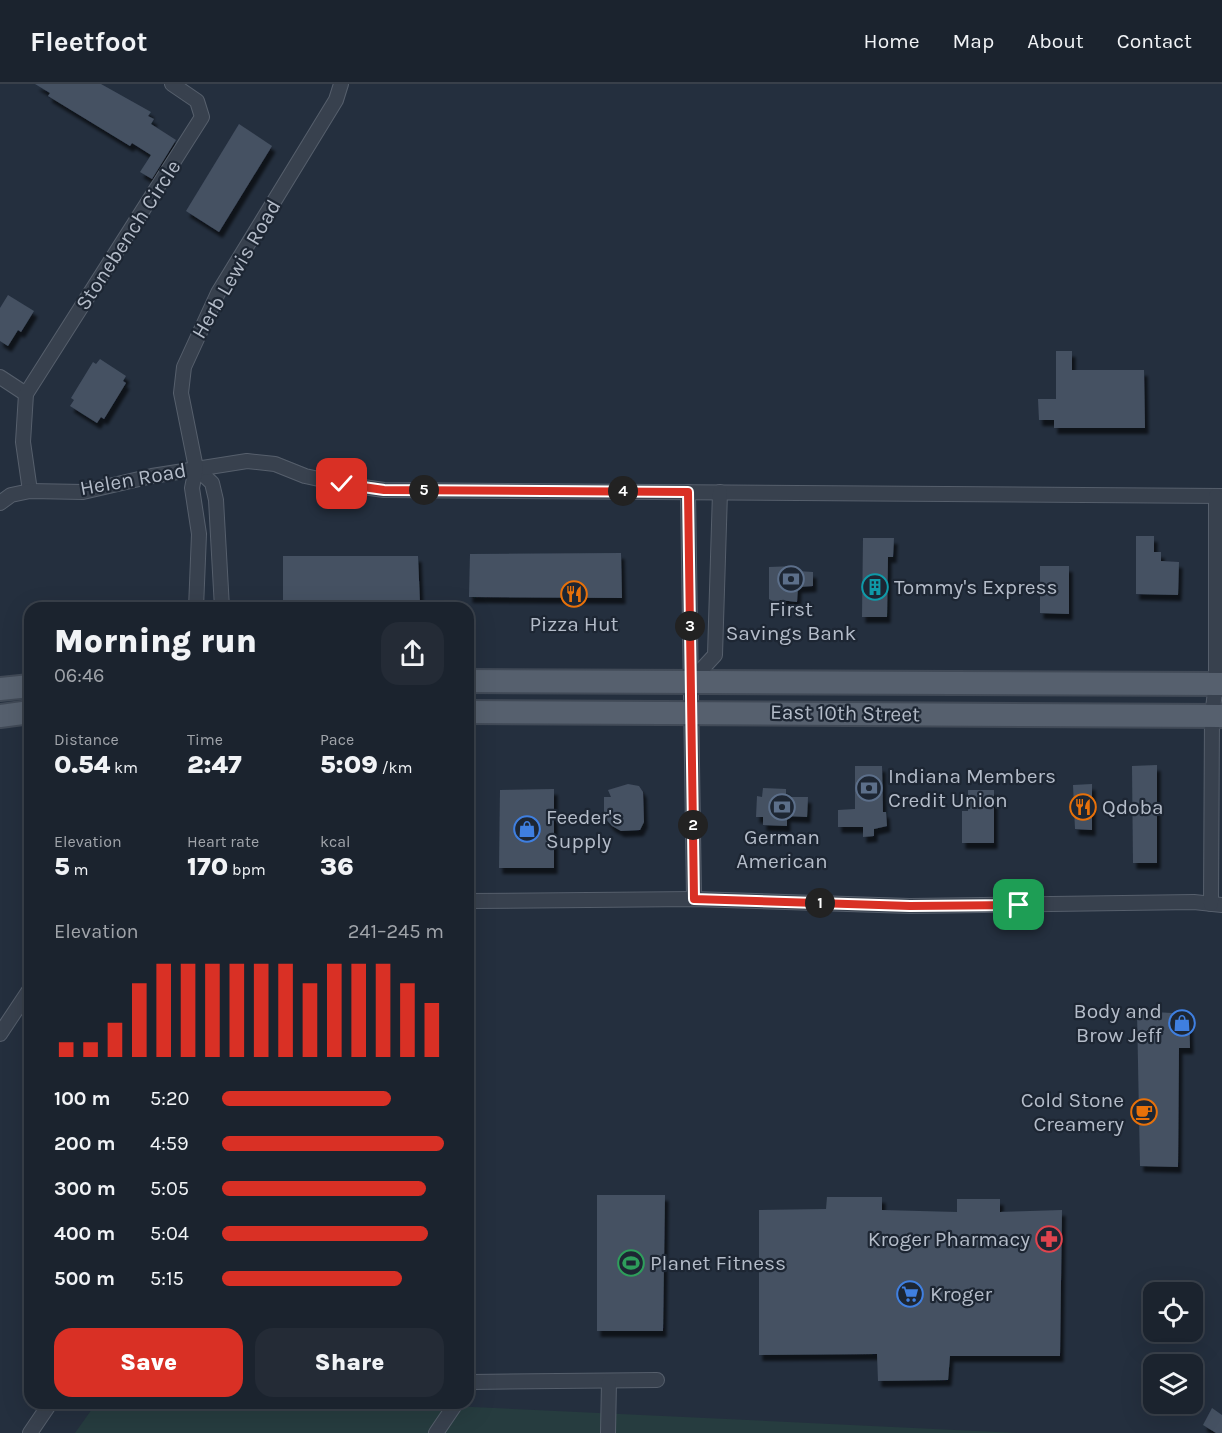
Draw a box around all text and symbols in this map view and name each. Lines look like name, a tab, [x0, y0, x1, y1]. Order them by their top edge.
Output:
text: Fleetfoot	[30, 25, 148, 58]
text: Home	[864, 29, 920, 53]
text: Map	[953, 29, 994, 53]
text: About	[1027, 29, 1084, 53]
text: Contact	[1117, 29, 1192, 53]
street label: Stonebench Circle	[71, 155, 185, 315]
street label: Herb Lewis Road	[187, 195, 285, 343]
street label: Helen Road	[78, 458, 188, 500]
pin	[316, 458, 367, 509]
icon: check	[325, 467, 358, 500]
pin: 5	[409, 475, 439, 505]
pin: 4	[608, 476, 638, 506]
text: 5	[419, 480, 429, 499]
text: 4	[618, 481, 628, 500]
bank icon: First Savings Bank	[776, 564, 806, 594]
building icon: Tommy's Express	[860, 572, 890, 602]
place label: Tommy's Express	[894, 575, 1058, 599]
restaurant icon: Pizza Hut	[559, 579, 589, 609]
place label: First Savings Bank	[726, 597, 857, 645]
pin: 3	[675, 611, 705, 641]
place label: Pizza Hut	[529, 612, 619, 636]
text: 3	[685, 616, 695, 635]
text: Morning run	[54, 622, 257, 660]
button: share	[381, 622, 444, 685]
text: 06:46	[54, 664, 105, 687]
street label: East 10th Street	[770, 700, 920, 726]
text: Distance	[54, 730, 119, 749]
text: Time	[187, 730, 223, 749]
text: Pace	[320, 730, 354, 749]
text: 0.54	[54, 749, 110, 780]
text: 2:47	[187, 749, 242, 780]
text: 5:09	[320, 749, 378, 780]
text: km	[110, 758, 138, 777]
text: /km	[378, 758, 413, 777]
place label: Indiana Members Credit Union	[888, 764, 1056, 812]
bank icon: Indiana Members Credit Union	[854, 773, 884, 803]
bank icon: German American	[767, 792, 797, 822]
restaurant icon: Qdoba	[1068, 792, 1098, 822]
place label: Qdoba	[1102, 795, 1164, 819]
place label: Feeder's Supply	[546, 805, 623, 853]
pin: 2	[678, 810, 708, 840]
shop icon: Feeder's Supply	[512, 814, 542, 844]
text: 2	[688, 815, 698, 834]
place label: German American	[736, 825, 828, 873]
text: Elevation	[54, 832, 122, 851]
text: Heart rate	[187, 832, 259, 851]
text: kcal	[320, 832, 351, 851]
text: 5	[54, 851, 70, 882]
text: 170	[187, 851, 228, 882]
text: 36	[320, 851, 354, 882]
text: m	[70, 860, 88, 879]
text: bpm	[228, 860, 266, 879]
pin	[993, 879, 1044, 930]
pin: 1	[805, 888, 835, 918]
icon: arrive	[1002, 888, 1035, 921]
text: 1	[817, 893, 823, 912]
text: Elevation	[54, 920, 139, 943]
text: 241–245 m	[348, 920, 444, 943]
place label: Body and Brow Jeff	[1074, 999, 1163, 1047]
shop icon: Body and Brow Jeff	[1167, 1008, 1197, 1038]
text: 100 m	[54, 1087, 110, 1110]
text: 5:20	[150, 1087, 189, 1110]
place label: Cold Stone Creamery	[1021, 1088, 1124, 1136]
cafe icon: Cold Stone Creamery	[1129, 1097, 1159, 1127]
text: 200 m	[54, 1132, 115, 1155]
text: 4:59	[150, 1132, 189, 1155]
text: 300 m	[54, 1177, 116, 1200]
text: 5:05	[150, 1177, 189, 1200]
text: 400 m	[54, 1222, 115, 1245]
text: 5:04	[150, 1222, 189, 1245]
pharmacy icon: Kroger Pharmacy	[1034, 1224, 1064, 1254]
place label: Kroger Pharmacy	[868, 1227, 1030, 1251]
sports icon: Planet Fitness	[616, 1248, 646, 1278]
place label: Planet Fitness	[650, 1251, 786, 1275]
text: 500 m	[54, 1267, 115, 1290]
text: 5:15	[150, 1267, 184, 1290]
supermarket icon: Kroger	[895, 1279, 925, 1309]
place label: Kroger	[930, 1282, 992, 1306]
map controls	[1143, 1282, 1203, 1414]
button: locate	[1143, 1282, 1203, 1342]
button: Save	[54, 1328, 243, 1397]
button: Share	[255, 1328, 444, 1397]
button: layers	[1143, 1354, 1203, 1414]

